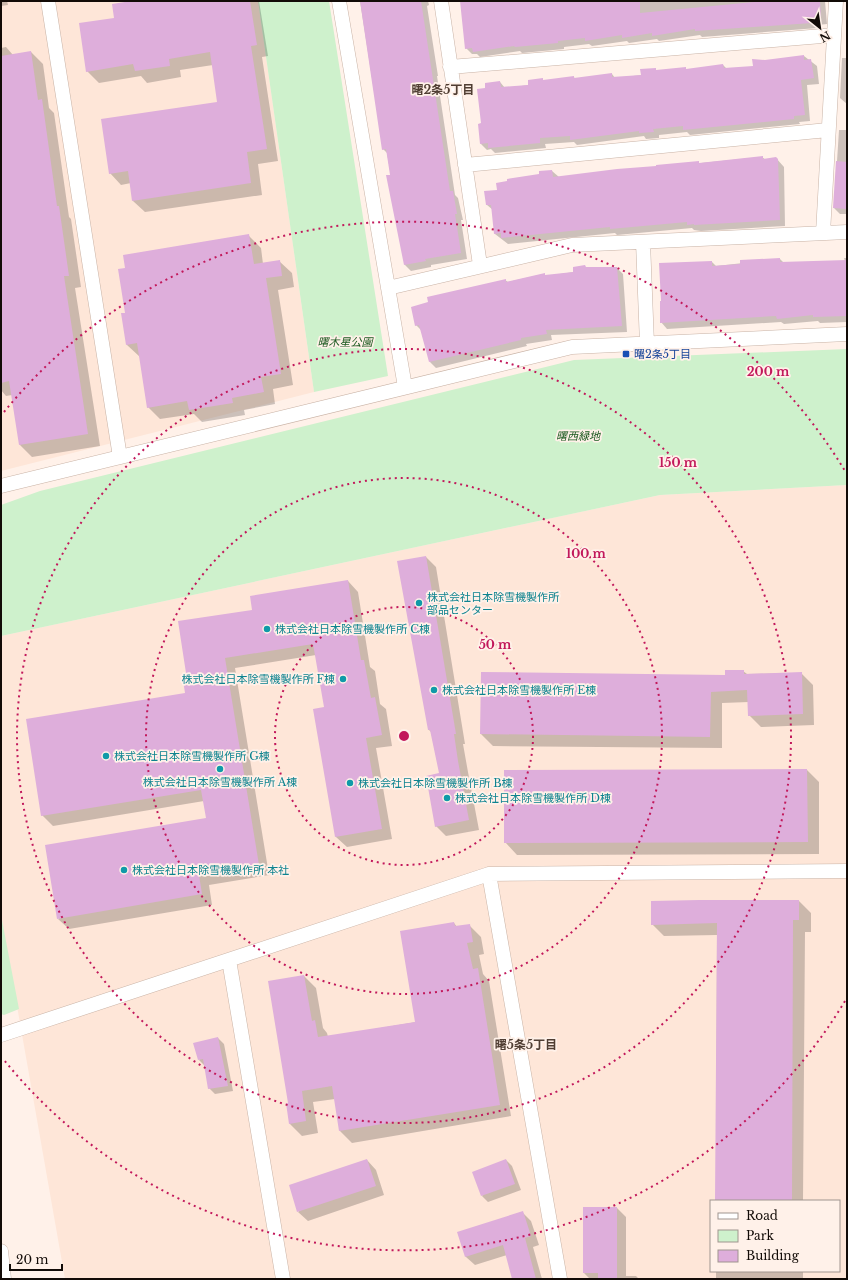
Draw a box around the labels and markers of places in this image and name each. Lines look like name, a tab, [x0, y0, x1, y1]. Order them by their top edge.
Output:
place label: 曙2条5丁目	[634, 347, 691, 361]
marker: 曙2条5丁目	[621, 349, 631, 359]
place label: 株式会社日本除雪機製作所 部品センター	[427, 590, 560, 617]
marker: 株式会社日本除雪機製作所 部品センター	[414, 598, 424, 608]
place label: 株式会社日本除雪機製作所 C棟	[275, 622, 430, 636]
marker: 株式会社日本除雪機製作所 C棟	[262, 624, 272, 634]
place label: 株式会社日本除雪機製作所 F棟	[181, 672, 335, 686]
marker: 株式会社日本除雪機製作所 F棟	[338, 674, 348, 684]
place label: 株式会社日本除雪機製作所 E棟	[442, 683, 596, 697]
marker: 株式会社日本除雪機製作所 E棟	[429, 685, 439, 695]
centre of rings	[397, 729, 411, 743]
place label: 株式会社日本除雪機製作所 G棟	[114, 749, 270, 763]
marker: 株式会社日本除雪機製作所 G棟	[101, 751, 111, 761]
marker: 株式会社日本除雪機製作所 A棟	[215, 764, 225, 774]
place label: 株式会社日本除雪機製作所 A棟	[143, 775, 297, 789]
place label: 株式会社日本除雪機製作所 B棟	[358, 776, 513, 790]
marker: 株式会社日本除雪機製作所 B棟	[345, 778, 355, 788]
place label: 株式会社日本除雪機製作所 D棟	[455, 791, 611, 805]
marker: 株式会社日本除雪機製作所 D棟	[442, 793, 452, 803]
place label: 株式会社日本除雪機製作所 本社	[132, 863, 289, 877]
marker: 株式会社日本除雪機製作所 本社	[119, 865, 129, 875]

